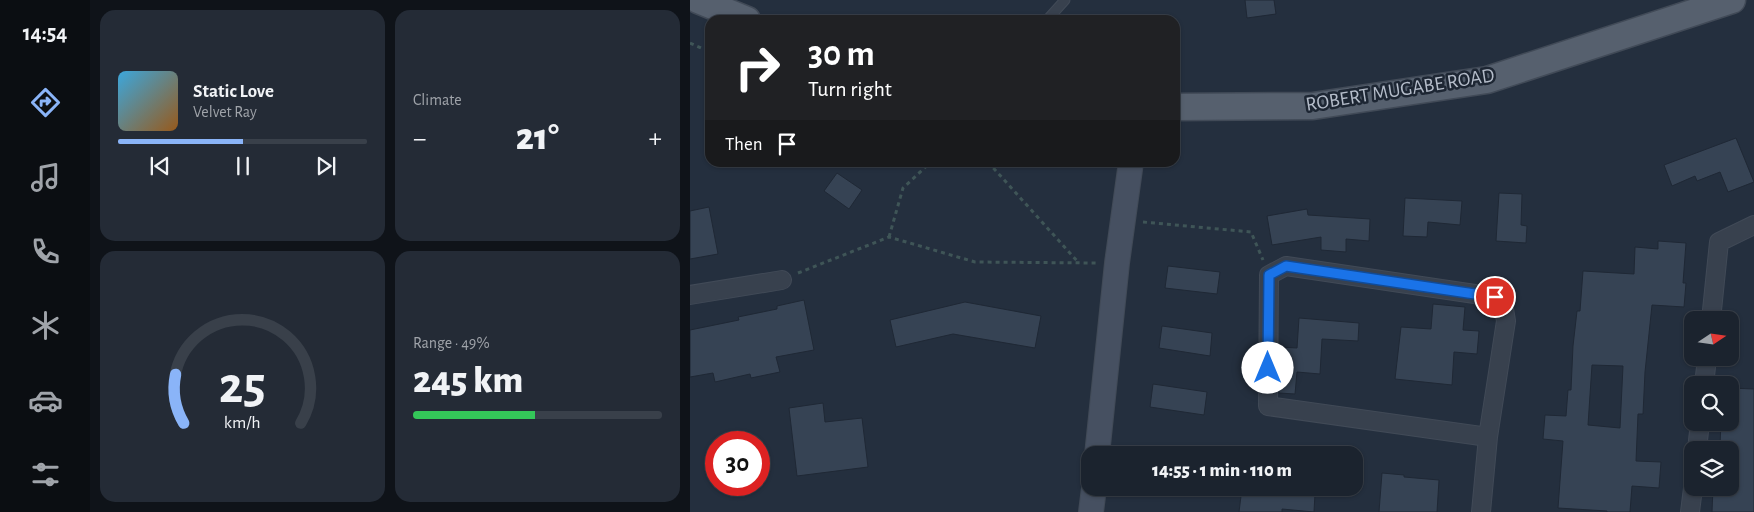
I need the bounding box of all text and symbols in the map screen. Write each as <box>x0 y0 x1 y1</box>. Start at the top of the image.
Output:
text: 14:54 <box>23 22 67 44</box>
icon: right <box>725 35 790 100</box>
text: 30 m <box>808 37 875 72</box>
street label: ROBERT MUGABE ROAD <box>1304 65 1496 115</box>
text: Turn right <box>808 78 892 100</box>
text: Static Love <box>193 82 274 101</box>
icon: directions <box>28 85 63 120</box>
text: Climate <box>413 92 462 108</box>
text: Velvet Ray <box>193 104 257 120</box>
text: 21° <box>516 119 559 157</box>
text: − <box>413 125 426 153</box>
text: + <box>649 125 662 153</box>
icon: arrive <box>773 130 801 158</box>
text: Then <box>725 135 763 154</box>
icon: previous <box>146 152 174 180</box>
icon: pause <box>229 152 257 180</box>
icon: next <box>312 152 340 180</box>
icon: music <box>28 160 63 195</box>
icon: phone <box>28 234 63 269</box>
pin <box>1474 276 1516 318</box>
icon: arrive <box>1481 283 1509 311</box>
icon: climate <box>28 308 63 343</box>
north arrow <box>1684 311 1739 366</box>
map controls <box>1684 311 1739 496</box>
text: Range · 49% <box>413 335 490 351</box>
position arrow <box>1241 341 1293 393</box>
text: 25 <box>219 360 266 412</box>
text: 245 km <box>413 362 523 400</box>
button: search <box>1684 376 1739 431</box>
icon: car <box>28 383 63 418</box>
text: km/h <box>224 414 261 432</box>
speed limit sign: 30 <box>705 431 770 496</box>
button: layers <box>1684 441 1739 496</box>
icon: filters <box>28 457 63 492</box>
text: 14:55 · 1 min · 110 m <box>1152 461 1292 480</box>

